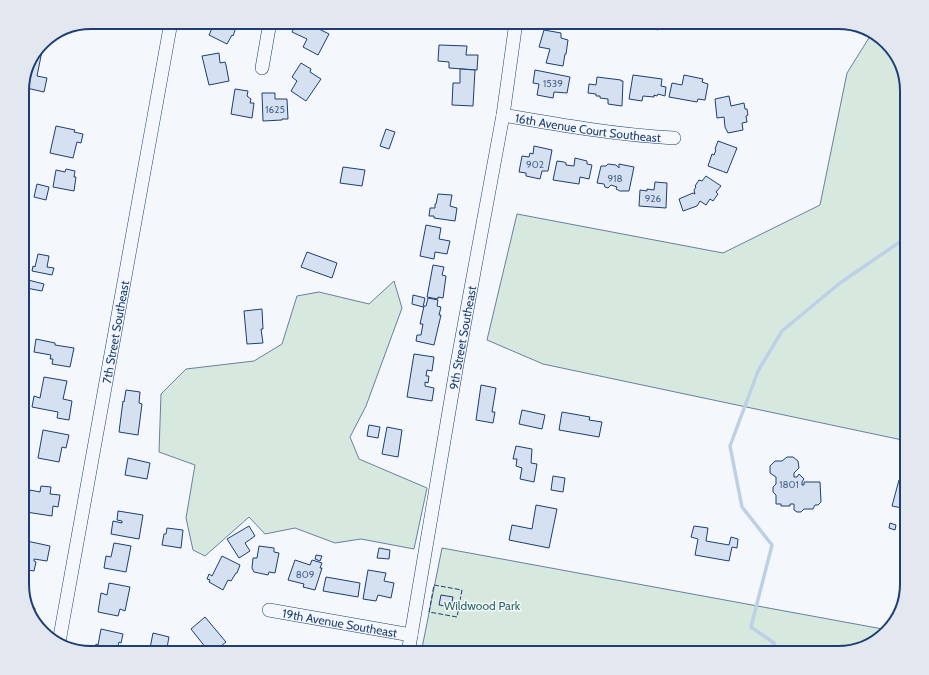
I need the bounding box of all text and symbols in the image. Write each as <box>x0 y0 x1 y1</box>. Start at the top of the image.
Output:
house number: 1539 <box>543 77 563 90</box>
house number: 1625 <box>265 103 285 116</box>
street label: 16th Avenue Court Southeast <box>514 110 661 145</box>
house number: 902 <box>526 158 544 171</box>
house number: 918 <box>607 172 623 185</box>
house number: 926 <box>645 192 662 205</box>
street label: 7th Street Southeast <box>98 279 132 385</box>
street label: 9th Street Southeast <box>445 285 479 391</box>
house number: 1801 <box>779 478 799 491</box>
house number: 809 <box>296 568 315 581</box>
park label: Wildwood Park <box>444 598 521 613</box>
street label: 19th Avenue Southeast <box>281 605 398 640</box>

